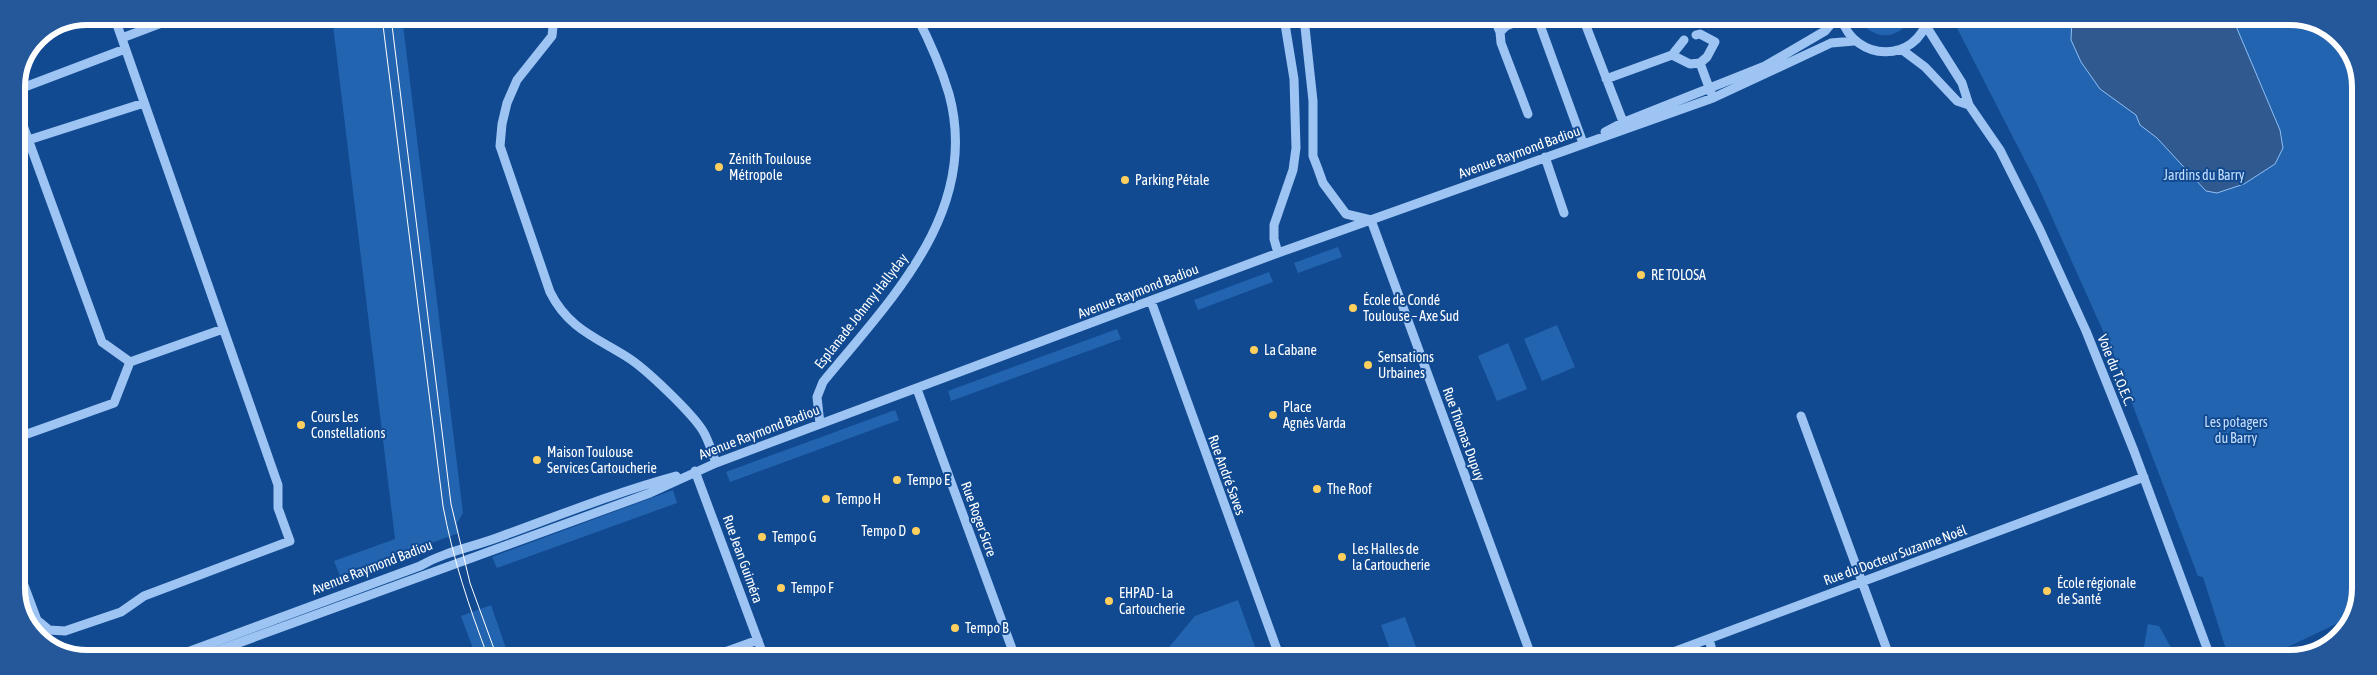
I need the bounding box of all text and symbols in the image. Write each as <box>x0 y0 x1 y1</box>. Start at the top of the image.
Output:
street label: Avenue Raymond Badiou <box>1456 123 1582 181</box>
place label: Zénith Toulouse Métropole <box>729 151 811 183</box>
marker: Zénith Toulouse Métropole <box>713 161 725 173</box>
park label: Jardins du Barry <box>2163 167 2245 183</box>
place label: Parking Pétale <box>1135 172 1209 188</box>
marker: Parking Pétale <box>1119 174 1131 186</box>
street label: Esplanade Johnny Hallyday <box>811 250 911 372</box>
street label: Avenue Raymond Badiou <box>1075 261 1201 321</box>
place label: RE TOLOSA <box>1651 267 1706 283</box>
marker: RE TOLOSA <box>1635 269 1647 281</box>
place label: École de Condé Toulouse – Axe Sud <box>1363 292 1459 324</box>
marker: École de Condé Toulouse – Axe Sud <box>1347 302 1359 314</box>
street label: Voie du T.O.E.C. <box>2094 332 2138 408</box>
place label: La Cabane <box>1264 342 1317 358</box>
marker: La Cabane <box>1248 344 1260 356</box>
place label: Sensations Urbaines <box>1378 349 1434 381</box>
marker: Sensations Urbaines <box>1362 359 1374 371</box>
street label: Rue Thomas Dupuy <box>1440 385 1488 483</box>
place label: Place Agnès Varda <box>1283 399 1346 431</box>
street label: Avenue Raymond Badiou <box>696 402 822 462</box>
place label: Cours Les Constellations <box>311 409 385 441</box>
marker: Place Agnès Varda <box>1267 409 1279 421</box>
park label: Les potagers du Barry <box>2204 414 2268 446</box>
marker: Cours Les Constellations <box>295 419 307 431</box>
street label: Rue André Saves <box>1205 433 1249 517</box>
place label: Maison Toulouse Services Cartoucherie <box>547 444 657 476</box>
marker: Maison Toulouse Services Cartoucherie <box>531 454 543 466</box>
place label: Tempo E <box>907 472 950 488</box>
marker: Tempo E <box>891 474 903 486</box>
street label: Rue Roger Sicre <box>958 479 1000 559</box>
place label: The Roof <box>1327 481 1372 497</box>
marker: The Roof <box>1311 483 1323 495</box>
place label: Tempo H <box>836 491 881 507</box>
marker: Tempo H <box>820 493 832 505</box>
street label: Rue Jean Guiméra <box>720 513 766 605</box>
street label: Rue du Docteur Suzanne Noël <box>1821 522 1969 588</box>
place label: Tempo D <box>861 523 906 539</box>
marker: Tempo D <box>910 525 922 537</box>
place label: Tempo G <box>772 529 816 545</box>
marker: Tempo G <box>756 531 768 543</box>
street label: Avenue Raymond Badiou <box>309 537 435 597</box>
place label: Les Halles de la Cartoucherie <box>1352 541 1430 573</box>
marker: Les Halles de la Cartoucherie <box>1336 551 1348 563</box>
place label: École régionale de Santé <box>2057 575 2136 607</box>
place label: Tempo F <box>791 580 834 596</box>
marker: Tempo F <box>775 582 787 594</box>
place label: EHPAD - La Cartoucherie <box>1119 585 1185 617</box>
marker: École régionale de Santé <box>2041 585 2053 597</box>
marker: EHPAD - La Cartoucherie <box>1103 595 1115 607</box>
place label: Tempo B <box>965 620 1009 636</box>
marker: Tempo B <box>949 622 961 634</box>

